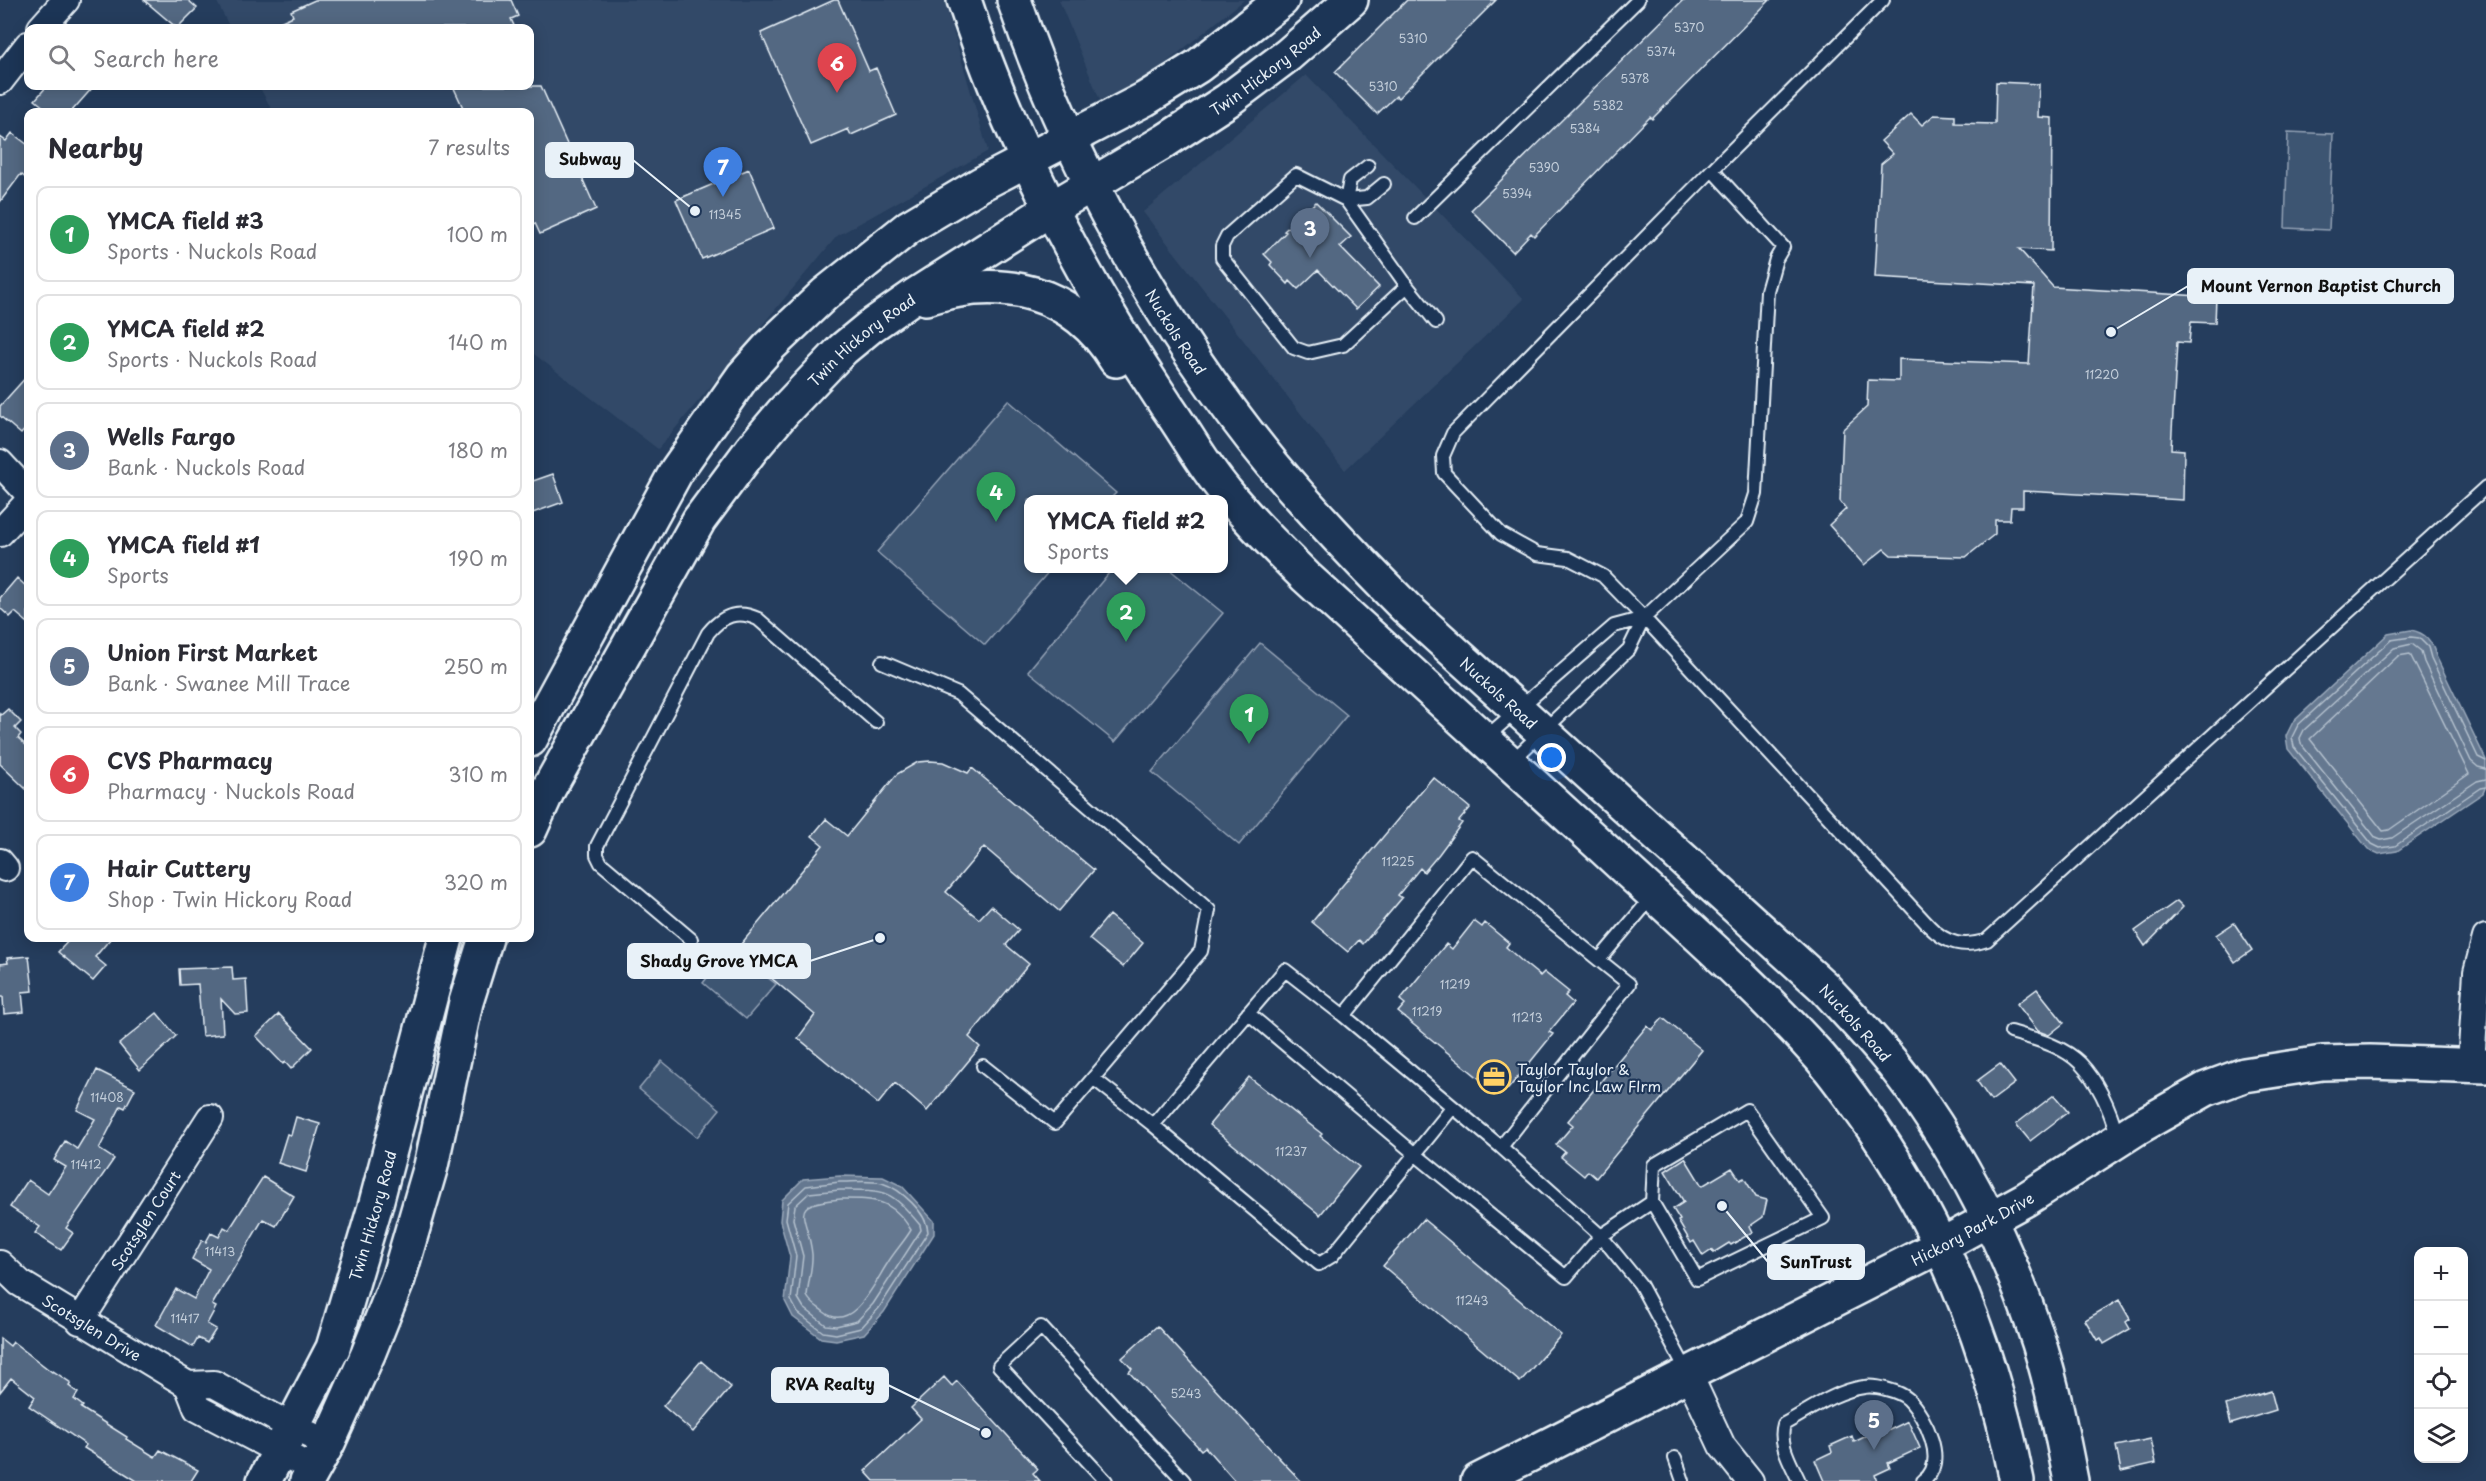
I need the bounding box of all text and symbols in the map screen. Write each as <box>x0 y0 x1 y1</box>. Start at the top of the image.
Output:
house number: 5370 <box>1674 18 1704 36</box>
street label: Twin Hickory Road <box>1205 20 1325 121</box>
search box <box>24 24 534 90</box>
house number: 5310 <box>1399 29 1428 47</box>
icon: search <box>45 41 78 74</box>
text: Search here <box>93 41 219 74</box>
house number: 5374 <box>1646 42 1676 60</box>
pin: 6 <box>818 44 856 93</box>
house number: 5378 <box>1620 69 1650 87</box>
house number: 5310 <box>1369 77 1398 95</box>
house number: 5382 <box>1593 96 1624 114</box>
house number: 5384 <box>1570 119 1601 137</box>
text: Nearby <box>48 128 143 167</box>
text: 7 results <box>428 132 510 162</box>
callout: Subway <box>546 143 633 177</box>
text: Subway <box>559 146 621 170</box>
pin: 7 <box>704 148 742 197</box>
house number: 5390 <box>1528 158 1560 176</box>
house number: 5394 <box>1502 184 1532 202</box>
text: YMCA field #3 <box>107 203 264 236</box>
house number: 11345 <box>709 205 741 223</box>
pin: 3 <box>1290 208 1330 258</box>
text: 1 <box>65 219 74 249</box>
text: 100 m <box>447 219 508 249</box>
text: Sports · Nuckols Road <box>107 236 318 266</box>
callout: Mount Vernon Baptist Church <box>2188 269 2453 303</box>
text: Mount Vernon Baptist Church <box>2201 273 2441 297</box>
street label: Nuckols Road <box>1140 284 1213 379</box>
street label: Twin Hickory Road <box>802 287 920 391</box>
text: YMCA field #2 <box>107 311 265 344</box>
text: 2 <box>62 327 77 357</box>
text: 140 m <box>448 327 508 357</box>
text: Sports · Nuckols Road <box>107 344 318 374</box>
house number: 11220 <box>2085 365 2119 383</box>
text: Wells Fargo <box>107 419 235 452</box>
text: 3 <box>63 435 76 465</box>
text: 180 m <box>448 435 508 465</box>
text: Bank · Nuckols Road <box>107 452 305 482</box>
pin: 4 <box>976 472 1016 522</box>
popup <box>1024 495 1228 573</box>
text: YMCA field #2 <box>1047 503 1205 536</box>
text: YMCA field #1 <box>107 527 260 560</box>
text: Sports <box>1047 536 1109 566</box>
text: 4 <box>63 543 76 573</box>
text: 190 m <box>449 543 508 573</box>
text: Sports <box>107 560 169 590</box>
pin: 2 <box>1106 592 1146 642</box>
text: Union First Market <box>107 635 318 668</box>
text: 5 <box>63 651 76 681</box>
text: 250 m <box>444 651 508 681</box>
street label: Nuckols Road <box>1455 651 1543 734</box>
text: Bank · Swanee Mill Trace <box>107 668 350 698</box>
pin: 1 <box>1230 694 1268 744</box>
text: CVS Pharmacy <box>107 743 273 776</box>
your location <box>1537 743 1566 772</box>
text: 6 <box>62 759 77 789</box>
text: 310 m <box>448 759 508 789</box>
text: Pharmacy · Nuckols Road <box>107 776 355 806</box>
text: Hair Cuttery <box>107 851 251 884</box>
house number: 11225 <box>1381 852 1415 870</box>
text: 7 <box>64 867 75 897</box>
text: 320 m <box>444 867 508 897</box>
text: Shop · Twin Hickory Road <box>107 884 352 914</box>
callout: Shady Grove YMCA <box>628 944 810 978</box>
text: Shady Grove YMCA <box>640 948 799 972</box>
house number: 11219 <box>1440 975 1470 993</box>
street label: Nuckols Road <box>1815 978 1897 1066</box>
house number: 11219 <box>1412 1002 1442 1020</box>
house number: 11213 <box>1511 1008 1543 1026</box>
place label: Taylor Taylor & Taylor Inc Law FIrm <box>1517 1057 1661 1097</box>
office icon: Taylor Taylor & Taylor Inc Law FIrm <box>1476 1059 1512 1095</box>
house number: 11408 <box>90 1088 124 1106</box>
house number: 11237 <box>1275 1142 1307 1160</box>
street label: Twin Hickory Road <box>342 1147 401 1284</box>
house number: 11412 <box>71 1155 101 1173</box>
street label: Scotsglen Court <box>104 1165 185 1274</box>
street label: Hickory Park Drive <box>1907 1186 2038 1271</box>
house number: 11413 <box>205 1242 235 1260</box>
callout: SunTrust <box>1768 1245 1864 1279</box>
map controls <box>2414 1247 2468 1463</box>
button: + <box>2414 1247 2468 1301</box>
text: SunTrust <box>1780 1249 1853 1273</box>
street label: Scotsglen Drive <box>38 1288 146 1366</box>
house number: 11243 <box>1455 1291 1489 1309</box>
button: − <box>2414 1301 2468 1355</box>
house number: 11417 <box>171 1309 200 1327</box>
button: locate <box>2414 1355 2468 1409</box>
callout: RVA Realty <box>772 1368 888 1402</box>
text: RVA Realty <box>785 1371 875 1395</box>
house number: 5243 <box>1170 1384 1202 1402</box>
pin: 5 <box>1854 1400 1894 1450</box>
button: layers <box>2414 1409 2468 1463</box>

